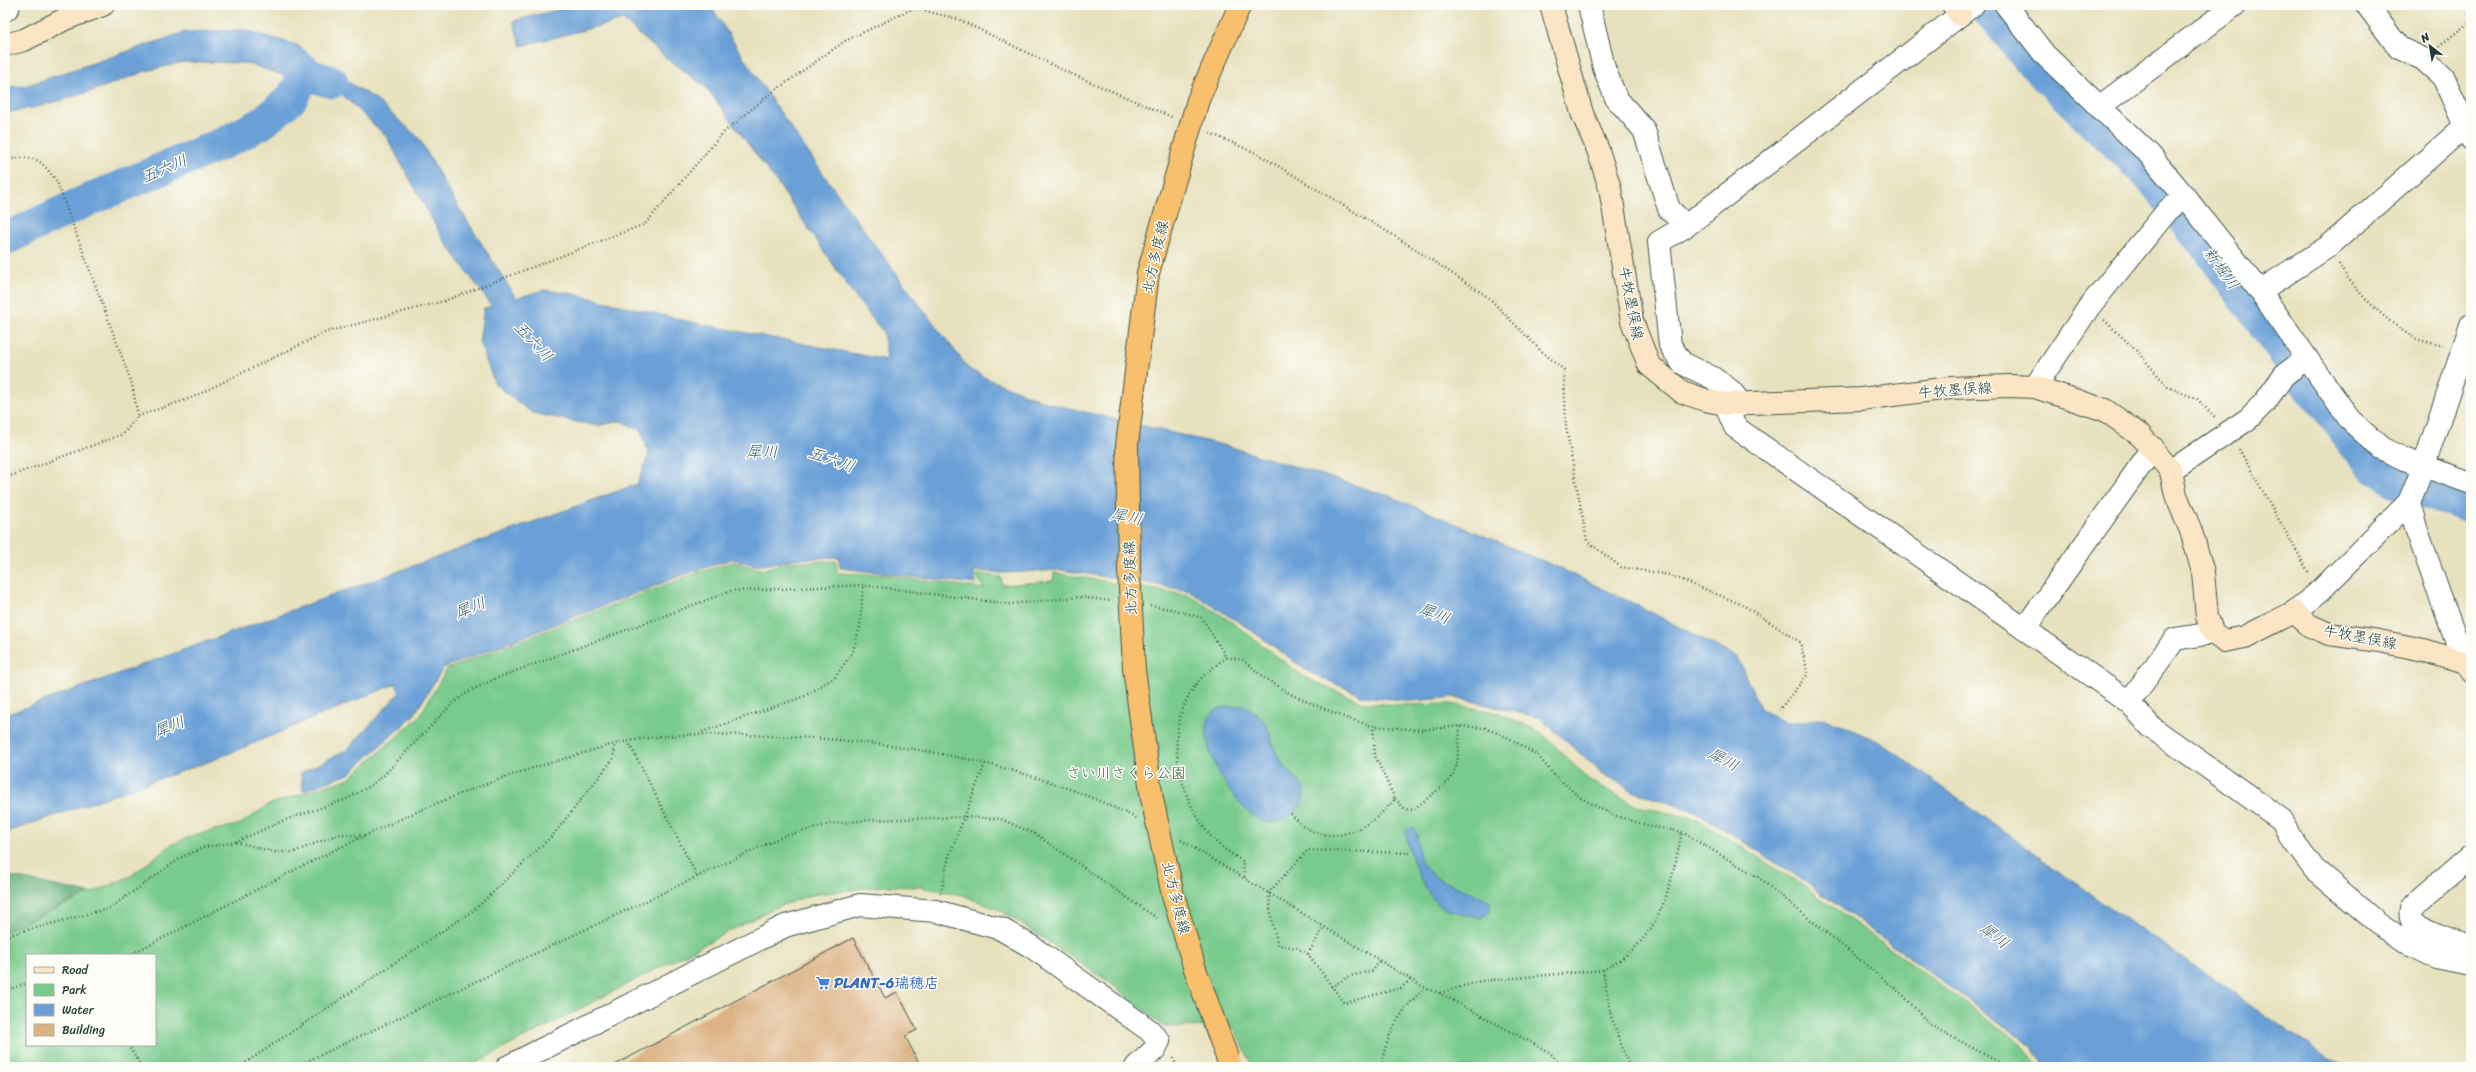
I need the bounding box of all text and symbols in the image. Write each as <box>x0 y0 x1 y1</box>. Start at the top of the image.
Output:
north arrow <box>2410 26 2450 66</box>
text: N <box>2416 28 2434 48</box>
water label: 五六川 <box>136 146 192 191</box>
street label: 北方多度線 <box>1134 218 1176 296</box>
water label: 新堀川 <box>2196 240 2247 296</box>
street label: 牛牧墨俣線 <box>1611 264 1651 342</box>
water label: 五六川 <box>507 314 561 369</box>
street label: 牛牧墨俣線 <box>1917 374 1993 406</box>
water label: 犀川 <box>746 437 778 466</box>
water label: 五六川 <box>804 438 859 481</box>
water label: 犀川 <box>1108 499 1146 534</box>
street label: 北方多度線 <box>1116 540 1144 616</box>
water label: 犀川 <box>450 588 490 627</box>
water label: 犀川 <box>1415 594 1455 633</box>
street label: 牛牧墨俣線 <box>2321 617 2399 657</box>
water label: 犀川 <box>149 707 189 746</box>
water label: 犀川 <box>1703 739 1745 780</box>
park label: さい川さくら公園 <box>1066 760 1186 786</box>
street label: 北方多度線 <box>1154 858 1198 938</box>
water label: 犀川 <box>1973 914 2016 957</box>
legend <box>26 954 156 1046</box>
text: Road <box>62 959 89 981</box>
place label: PLANT-6瑞穂店 <box>834 970 939 996</box>
supermarket icon: PLANT-6瑞穂店 <box>815 975 831 991</box>
text: Park <box>62 979 87 1001</box>
text: Water <box>62 999 95 1021</box>
text: Building <box>62 1019 105 1041</box>

